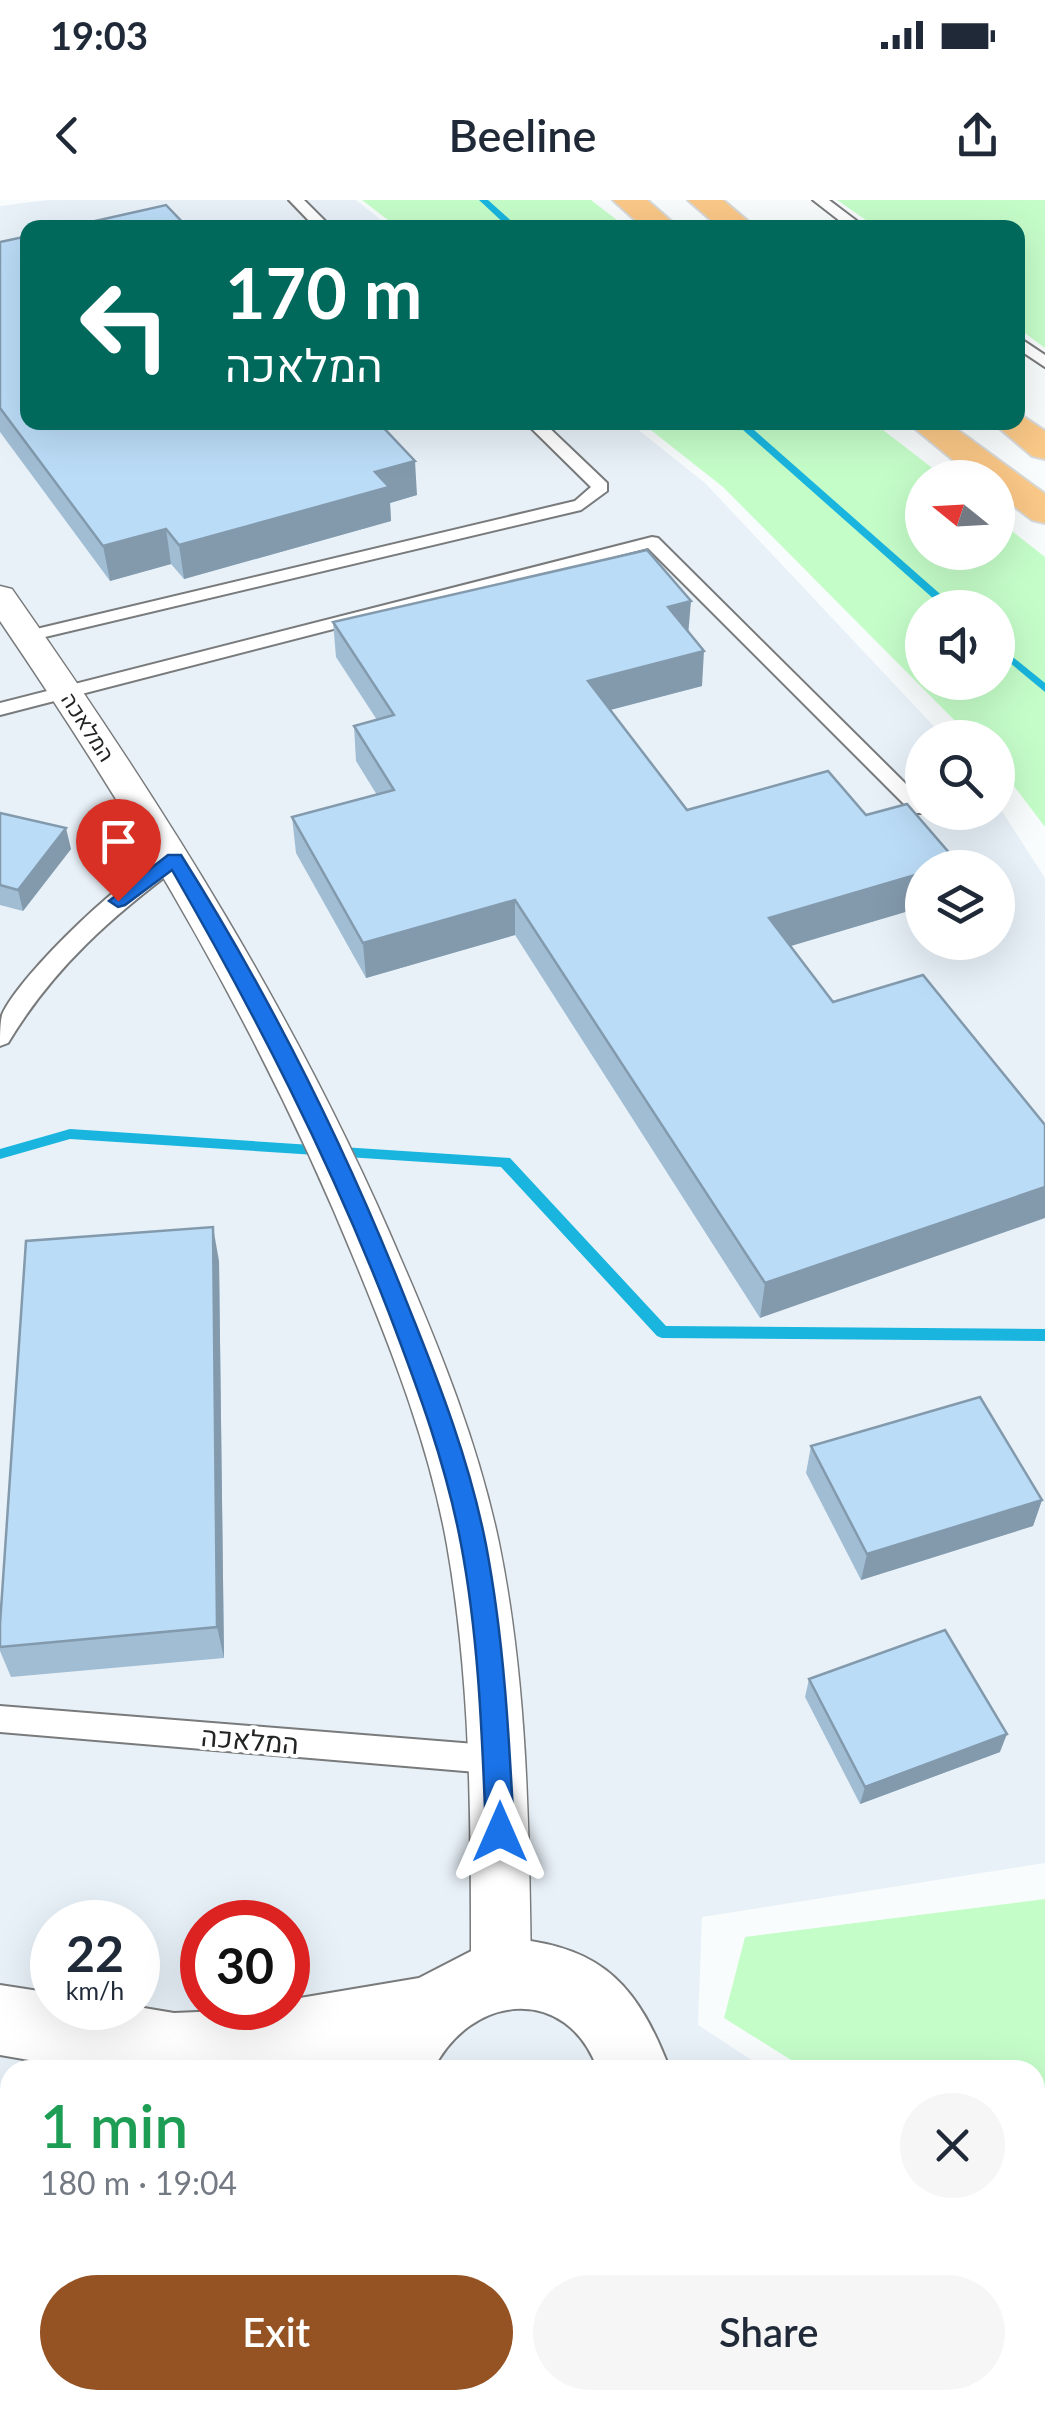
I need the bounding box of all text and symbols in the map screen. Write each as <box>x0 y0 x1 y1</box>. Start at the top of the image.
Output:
text: 19:03 <box>50 12 148 58</box>
icon: back <box>40 108 95 163</box>
text: Beeline <box>448 108 597 162</box>
icon: share <box>950 108 1005 163</box>
text: 170 m <box>225 250 422 334</box>
icon: left <box>60 260 190 390</box>
text: המלאכה <box>225 338 383 392</box>
north arrow <box>905 460 1015 570</box>
map controls <box>905 460 1015 960</box>
button: sound <box>905 590 1015 700</box>
street label: המלאכה <box>56 687 121 766</box>
button: search <box>905 720 1015 830</box>
pin <box>76 799 161 902</box>
icon: arrive <box>91 814 146 869</box>
button: layers <box>905 850 1015 960</box>
street label: המלאכה <box>200 1718 300 1760</box>
position arrow <box>448 1780 552 1884</box>
speed limit sign: 30 <box>180 1900 310 2030</box>
text: 22 <box>66 1923 124 1983</box>
text: km/h <box>66 1975 124 2005</box>
text: 1 min <box>40 2089 188 2161</box>
button: close <box>900 2093 1005 2198</box>
text: 180 m · 19:04 <box>40 2163 237 2202</box>
button: Exit <box>40 2275 513 2390</box>
button: Share <box>533 2275 1005 2390</box>

